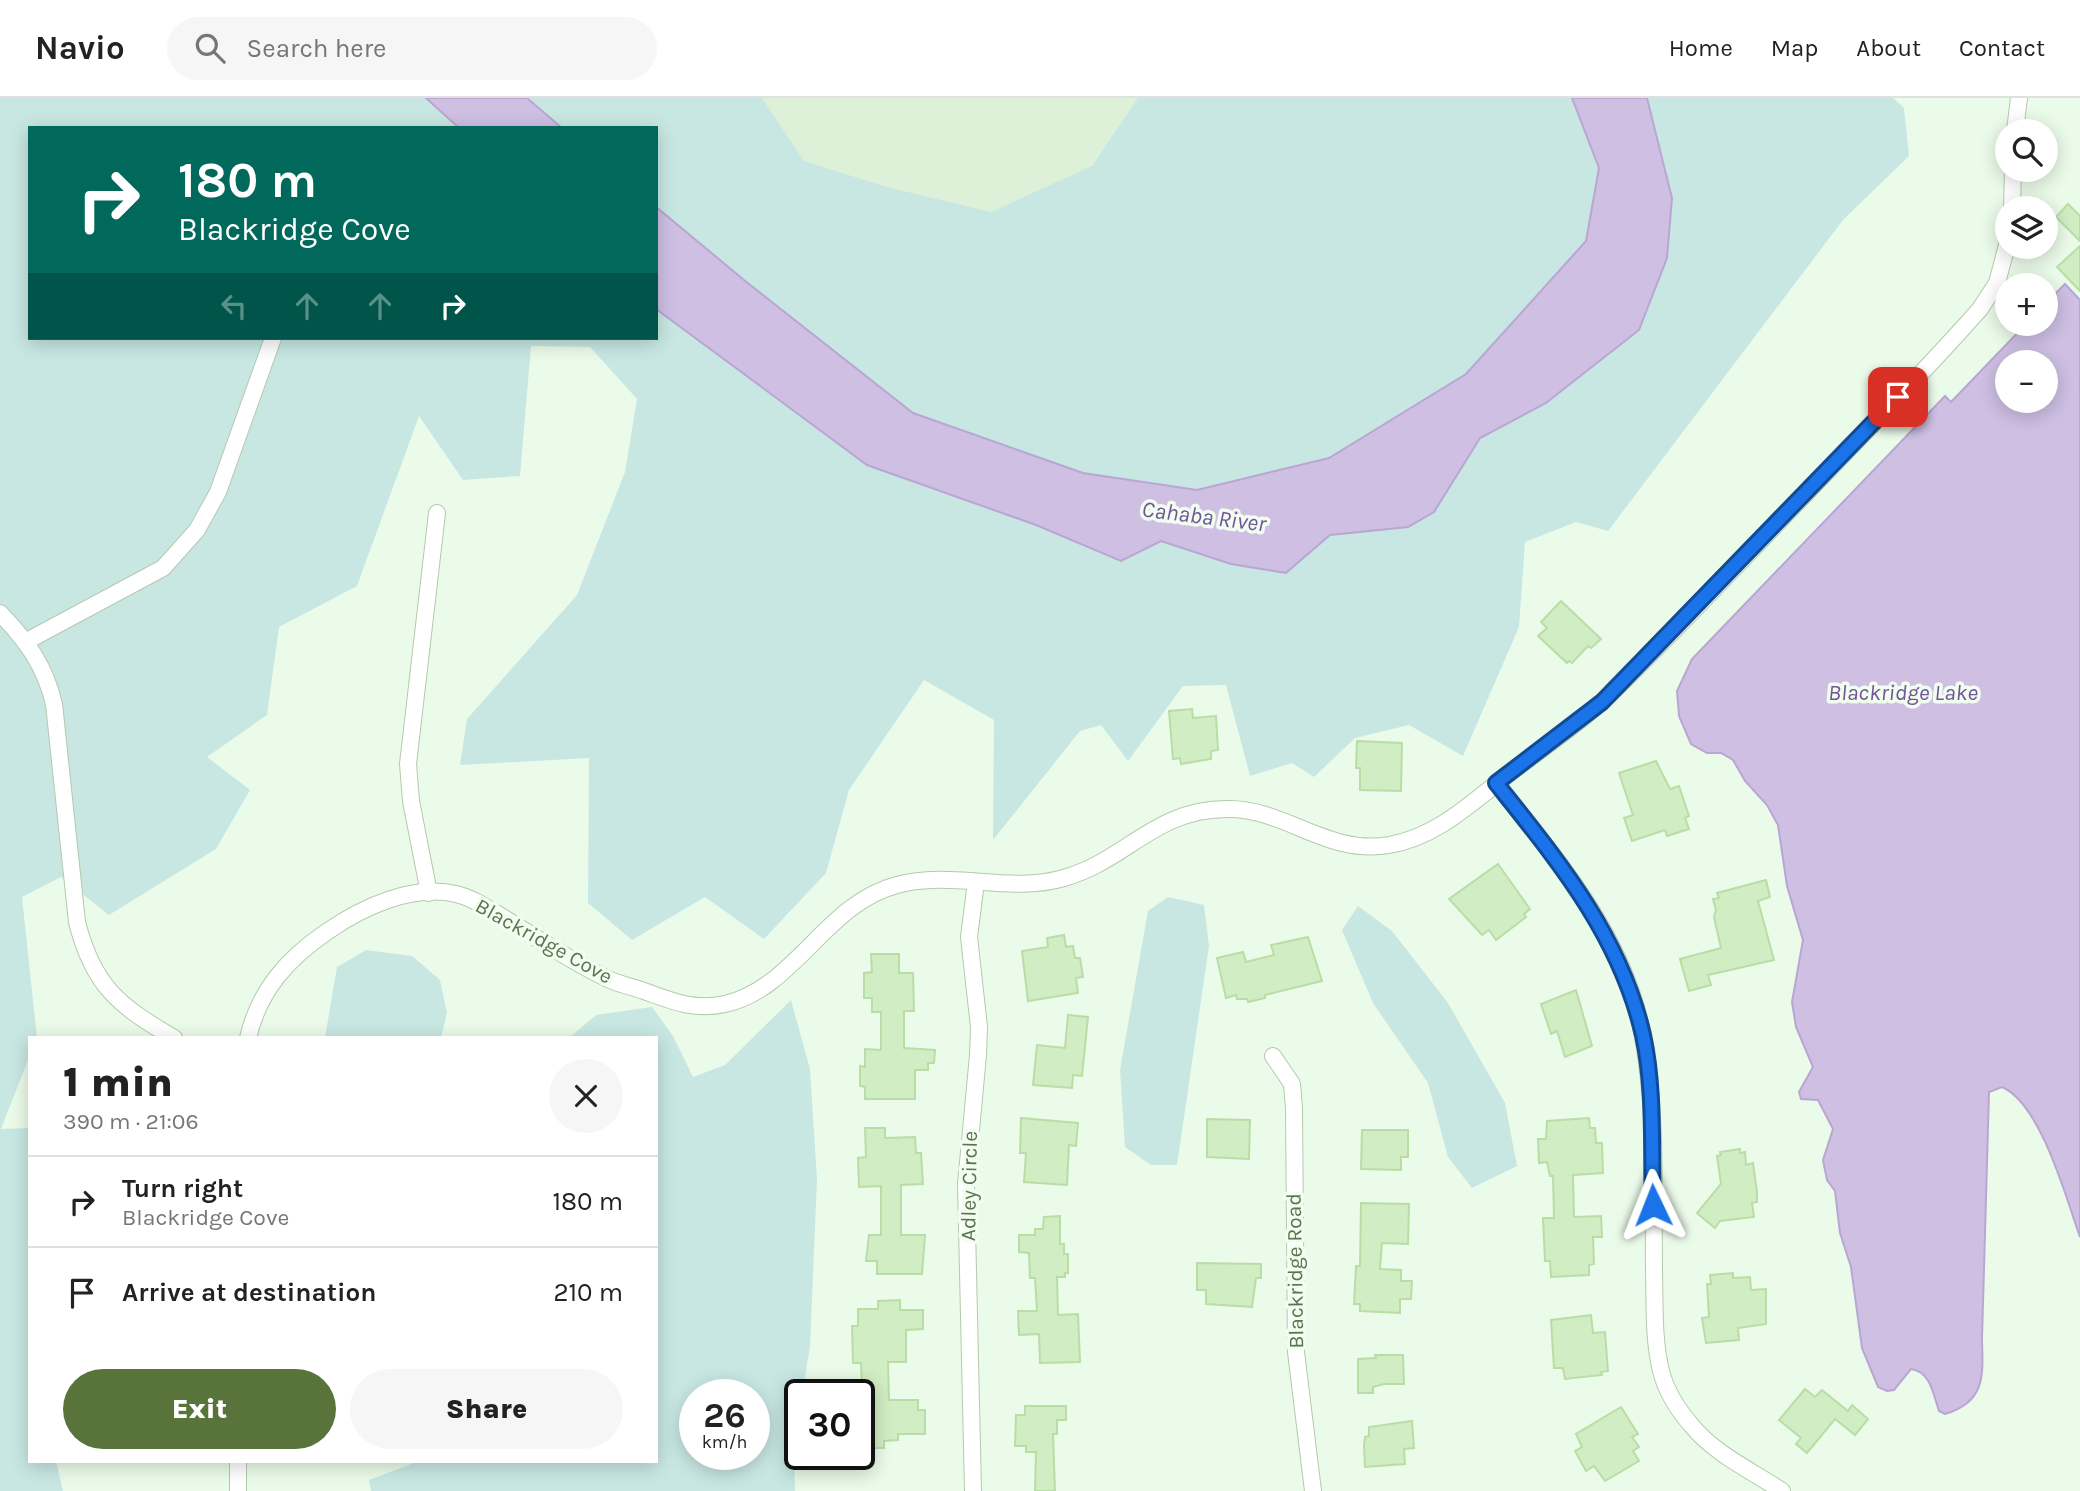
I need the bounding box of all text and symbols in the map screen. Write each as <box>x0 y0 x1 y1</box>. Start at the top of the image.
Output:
search box <box>167 17 657 80</box>
text: Navio <box>35 29 125 67</box>
icon: search <box>191 29 229 67</box>
text: Search here <box>247 33 386 64</box>
text: Home <box>1669 34 1733 62</box>
text: Map <box>1771 34 1818 62</box>
text: About <box>1856 34 1921 62</box>
text: Contact <box>1959 34 2045 62</box>
map controls <box>1995 119 2058 413</box>
button: search <box>1995 119 2058 182</box>
text: 180 m <box>178 152 317 209</box>
icon: right <box>63 154 154 245</box>
button: layers <box>1995 196 2058 259</box>
text: Blackridge Cove <box>178 211 411 248</box>
button: + <box>1995 273 2058 336</box>
icon: left <box>215 287 253 325</box>
icon: ahead <box>288 287 326 325</box>
icon: ahead <box>361 287 399 325</box>
icon: right <box>434 287 472 325</box>
button: − <box>1995 350 2058 413</box>
pin <box>1868 367 1928 427</box>
icon: arrive <box>1879 378 1917 416</box>
water label: Cahaba River <box>1140 495 1269 538</box>
water label: Blackridge Lake <box>1828 679 1978 706</box>
street label: Blackridge Cove <box>471 893 617 989</box>
text: 1 min <box>63 1057 173 1107</box>
button: close <box>549 1059 623 1133</box>
text: 390 m · 21:06 <box>63 1108 199 1135</box>
street label: Adley Circle <box>956 1131 982 1241</box>
position arrow <box>1616 1168 1690 1242</box>
text: Turn right <box>122 1173 243 1204</box>
icon: right <box>63 1183 101 1221</box>
text: 180 m <box>553 1186 623 1217</box>
street label: Blackridge Road <box>1282 1193 1308 1349</box>
text: Blackridge Cove <box>122 1204 289 1231</box>
icon: arrive <box>63 1274 101 1312</box>
text: Arrive at destination <box>122 1277 376 1308</box>
text: 210 m <box>553 1277 623 1308</box>
button: Exit <box>63 1369 336 1449</box>
button: Share <box>350 1369 623 1449</box>
speed limit sign: 30 <box>784 1379 875 1470</box>
text: 26 <box>703 1395 746 1436</box>
text: km/h <box>702 1431 747 1453</box>

